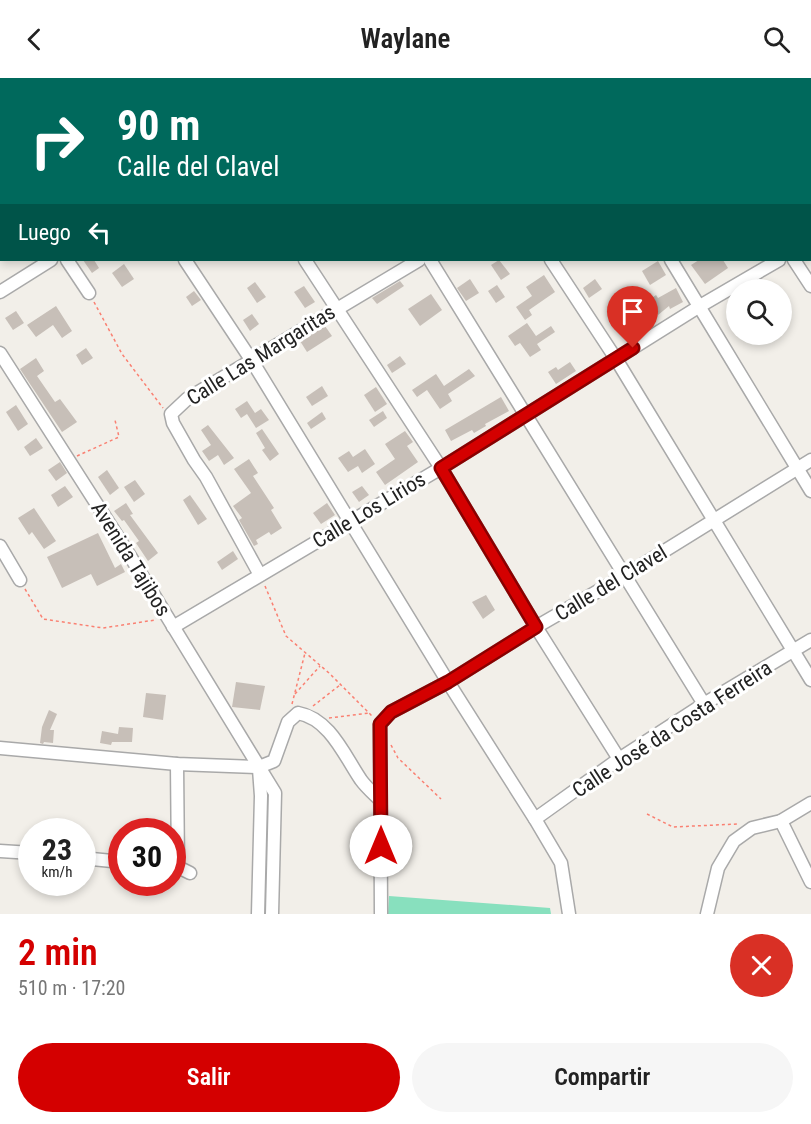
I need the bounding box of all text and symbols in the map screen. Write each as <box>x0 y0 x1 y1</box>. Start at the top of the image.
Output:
icon: back <box>18 23 51 56</box>
text: Waylane <box>361 23 450 55</box>
icon: search <box>760 23 793 56</box>
text: 90 m <box>117 101 200 150</box>
icon: right <box>18 102 96 180</box>
text: Calle del Clavel <box>117 151 279 183</box>
icon: left <box>83 216 116 249</box>
text: Luego <box>18 220 71 245</box>
map controls <box>726 279 792 345</box>
button: search <box>726 279 792 345</box>
pin <box>607 286 658 348</box>
icon: arrive <box>616 295 649 328</box>
street label: Calle Las Margaritas <box>182 300 340 410</box>
street label: Calle Los Lirios <box>308 467 430 553</box>
street label: Avenida Tajibos <box>86 498 176 620</box>
street label: Calle del Clavel <box>551 540 671 626</box>
street label: Calle José da Costa Ferreira <box>568 656 776 802</box>
position arrow <box>349 814 413 878</box>
speed limit sign: 30 <box>108 818 186 896</box>
text: 23 <box>42 832 72 867</box>
text: km/h <box>42 863 72 881</box>
text: 2 min <box>18 932 98 974</box>
button: close <box>730 934 793 997</box>
text: 510 m · 17:20 <box>18 976 125 1000</box>
button: Salir <box>18 1043 400 1112</box>
button: Compartir <box>412 1043 793 1112</box>

